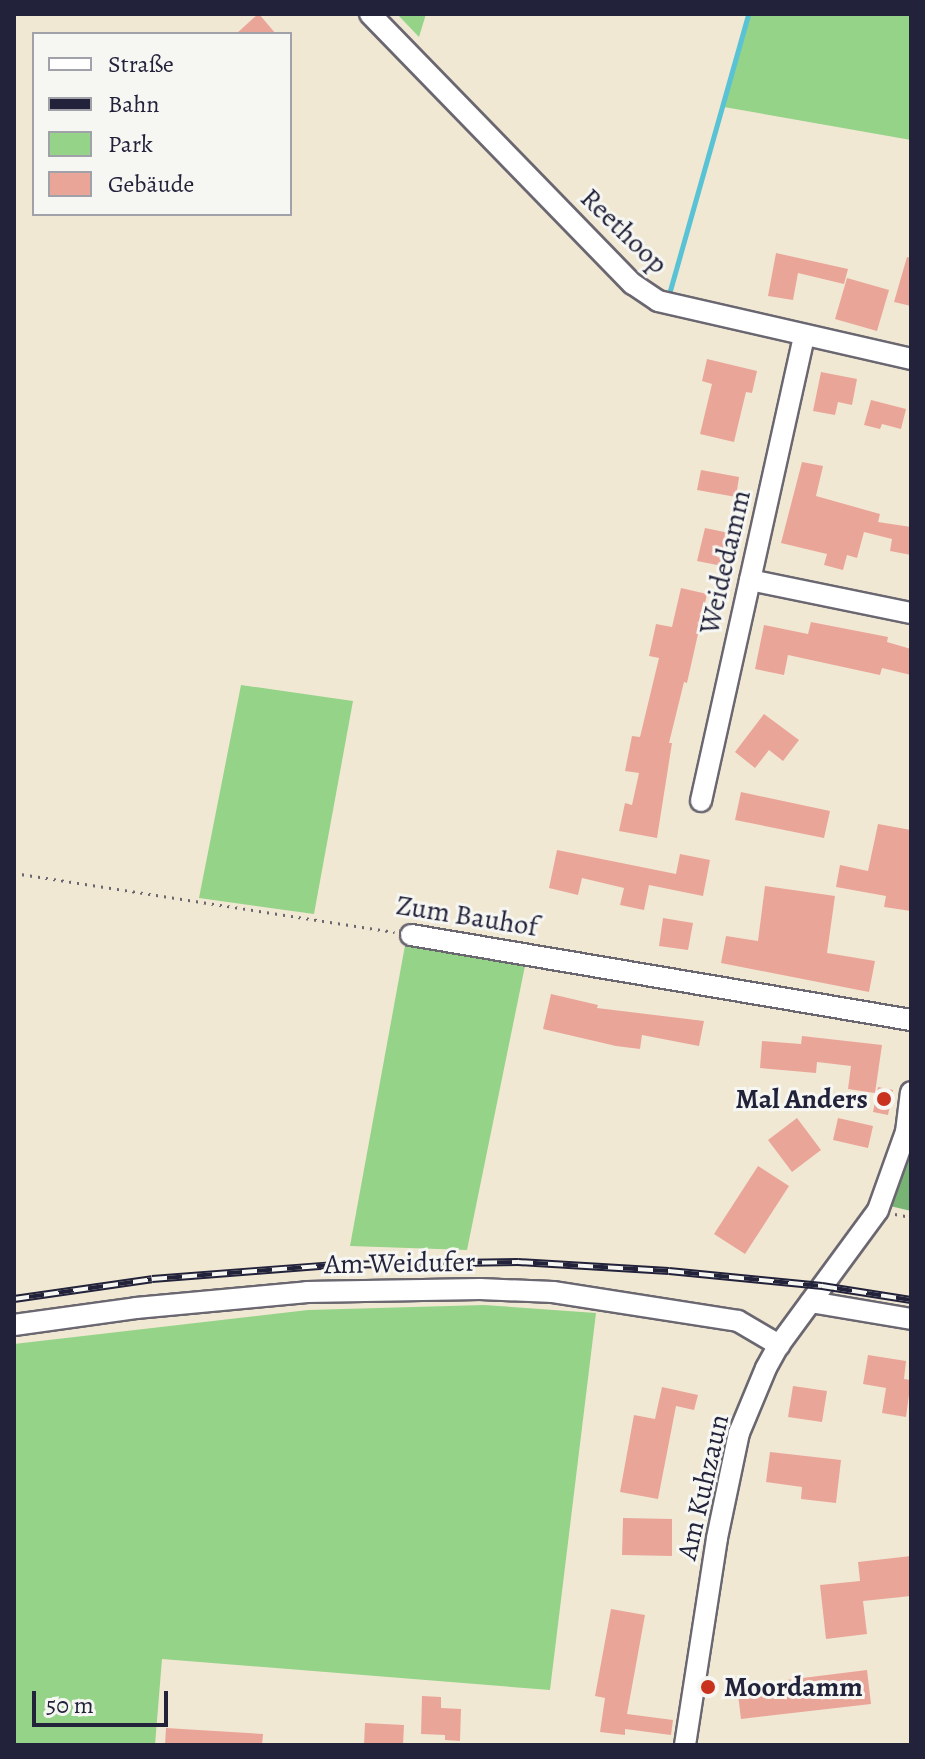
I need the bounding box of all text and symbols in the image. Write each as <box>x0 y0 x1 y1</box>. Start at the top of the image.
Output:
legend <box>32 32 292 216</box>
text: Straße <box>108 48 174 80</box>
text: Bahn <box>108 88 159 120</box>
text: Park <box>108 128 153 160</box>
text: Gebäude <box>108 168 194 200</box>
street label: Reethoop <box>573 181 675 281</box>
street label: Weidedamm <box>692 487 758 637</box>
street label: Zum Bauhof <box>394 888 540 944</box>
place label: Mal Anders <box>735 1082 868 1116</box>
marker: Mal Anders <box>875 1090 893 1108</box>
street label: Am Weidufer <box>324 1245 476 1281</box>
street label: Am Kuhzaun <box>670 1411 736 1563</box>
place label: Moordamm <box>724 1670 863 1704</box>
scale bar <box>36 1675 172 1725</box>
marker: Moordamm <box>699 1678 717 1696</box>
text: 50 m <box>46 1689 94 1721</box>

